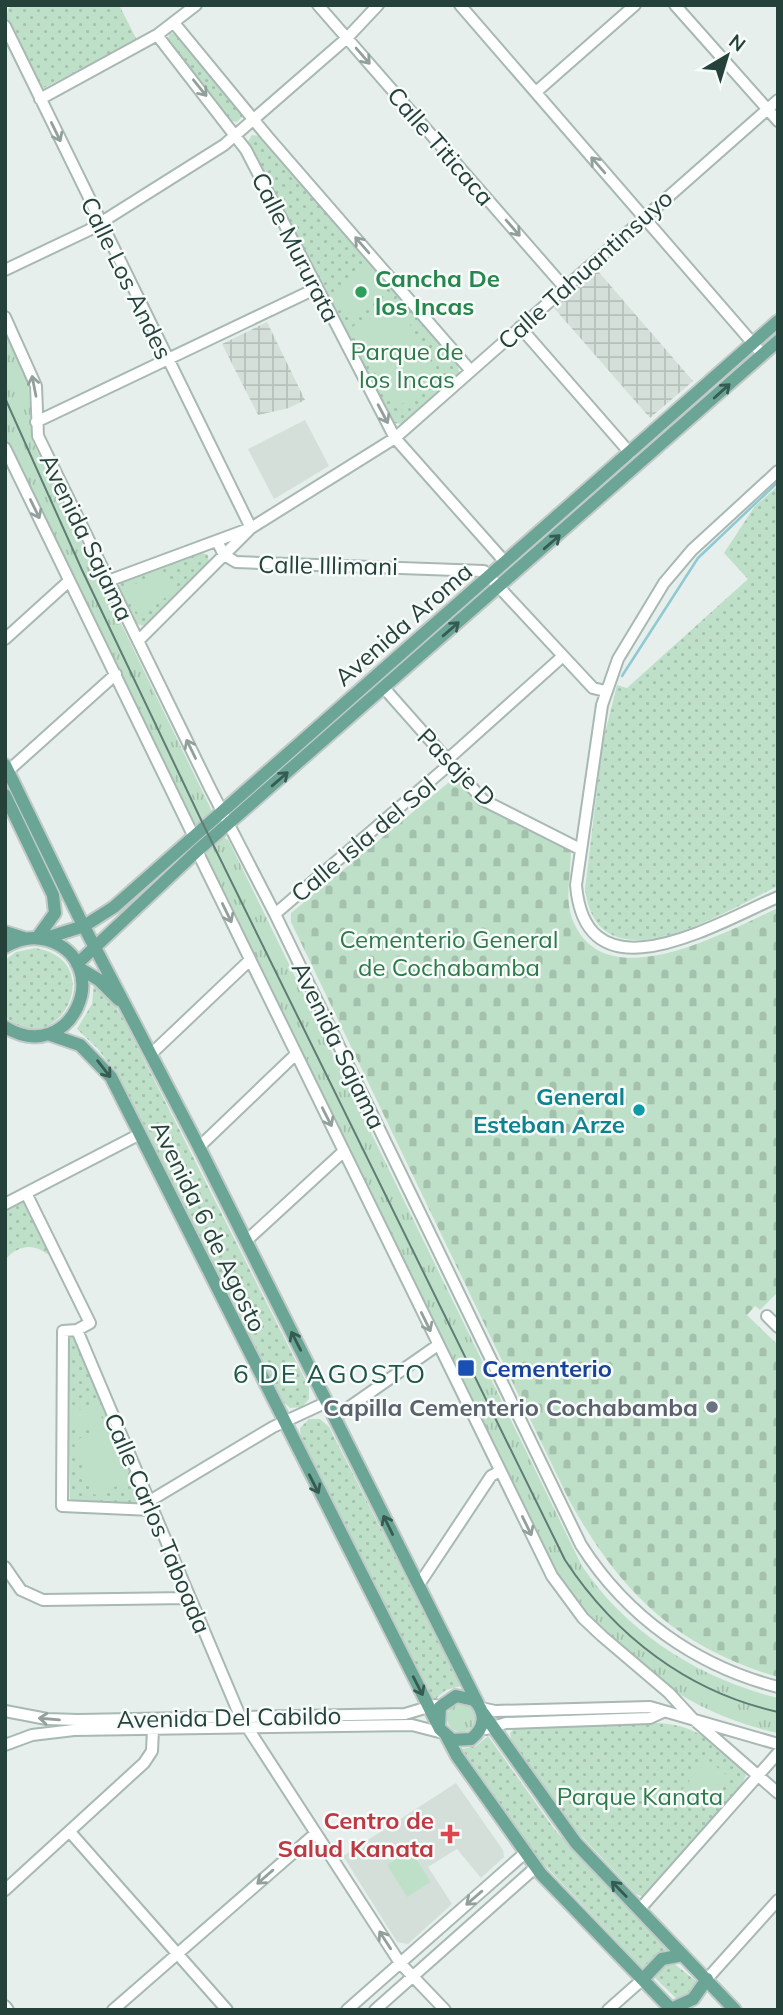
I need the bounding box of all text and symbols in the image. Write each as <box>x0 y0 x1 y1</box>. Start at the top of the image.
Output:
north arrow <box>692 21 762 91</box>
text: N <box>724 29 751 56</box>
one-way arrow <box>355 47 371 65</box>
one-way arrow <box>192 79 207 97</box>
street label: Calle Titicaca <box>381 80 501 212</box>
one-way arrow <box>50 121 64 142</box>
one-way arrow <box>590 156 606 174</box>
street label: Calle Mururata <box>245 167 347 327</box>
street label: Calle Tahuantinsuyo <box>491 183 679 355</box>
street label: Calle Los Andes <box>75 192 179 364</box>
one-way arrow <box>505 219 521 237</box>
one-way arrow <box>354 237 370 255</box>
place label: Cancha De los Incas <box>375 263 500 321</box>
marker: Cancha De los Incas <box>353 284 369 300</box>
park label: Parque de los Incas <box>350 336 464 394</box>
one-way arrow <box>27 375 41 398</box>
one-way arrow <box>713 383 731 399</box>
one-way arrow <box>376 403 390 423</box>
street label: Avenida Sajama <box>34 448 140 626</box>
one-way arrow <box>29 498 42 519</box>
one-way arrow <box>542 534 560 550</box>
street label: Calle Illimani <box>258 549 398 581</box>
street label: Avenida Aroma <box>328 556 478 692</box>
one-way arrow <box>442 621 460 637</box>
street label: Pasaje D <box>411 721 503 813</box>
one-way arrow <box>183 739 197 760</box>
street label: Calle Isla del Sol <box>285 770 441 908</box>
one-way arrow <box>270 771 288 787</box>
one-way arrow <box>220 902 234 923</box>
park label: Cementerio General de Cochabamba <box>340 924 558 982</box>
street label: Avenida Sajama <box>286 956 392 1134</box>
one-way arrow <box>96 1059 111 1078</box>
place label: General Esteban Arze <box>473 1081 625 1139</box>
marker: General Esteban Arze <box>631 1102 647 1118</box>
one-way arrow <box>320 1106 334 1127</box>
street label: Avenida 6 de Agosto <box>145 1115 273 1337</box>
one-way arrow <box>420 1311 434 1332</box>
one-way arrow <box>288 1331 302 1352</box>
place label: Cementerio <box>482 1353 612 1383</box>
district label: 6 DE AGOSTO <box>233 1357 427 1390</box>
marker: Cementerio <box>456 1358 476 1378</box>
place label: Capilla Cementerio Cochabamba <box>323 1392 698 1422</box>
marker: Capilla Cementerio Cochabamba <box>704 1399 720 1415</box>
street label: Calle Carlos Taboada <box>98 1408 218 1638</box>
one-way arrow <box>308 1473 322 1493</box>
one-way arrow <box>381 1515 395 1536</box>
one-way arrow <box>520 1515 534 1536</box>
one-way arrow <box>412 1675 426 1696</box>
street label: Avenida Del Cabildo <box>116 1700 342 1734</box>
one-way arrow <box>38 1712 61 1725</box>
park label: Parque Kanata <box>557 1781 723 1811</box>
place label: Centro de Salud Kanata <box>277 1805 434 1863</box>
marker: Centro de Salud Kanata <box>440 1824 460 1844</box>
one-way arrow <box>257 1869 274 1886</box>
one-way arrow <box>610 1881 627 1898</box>
one-way arrow <box>465 1890 483 1906</box>
one-way arrow <box>378 1930 392 1950</box>

